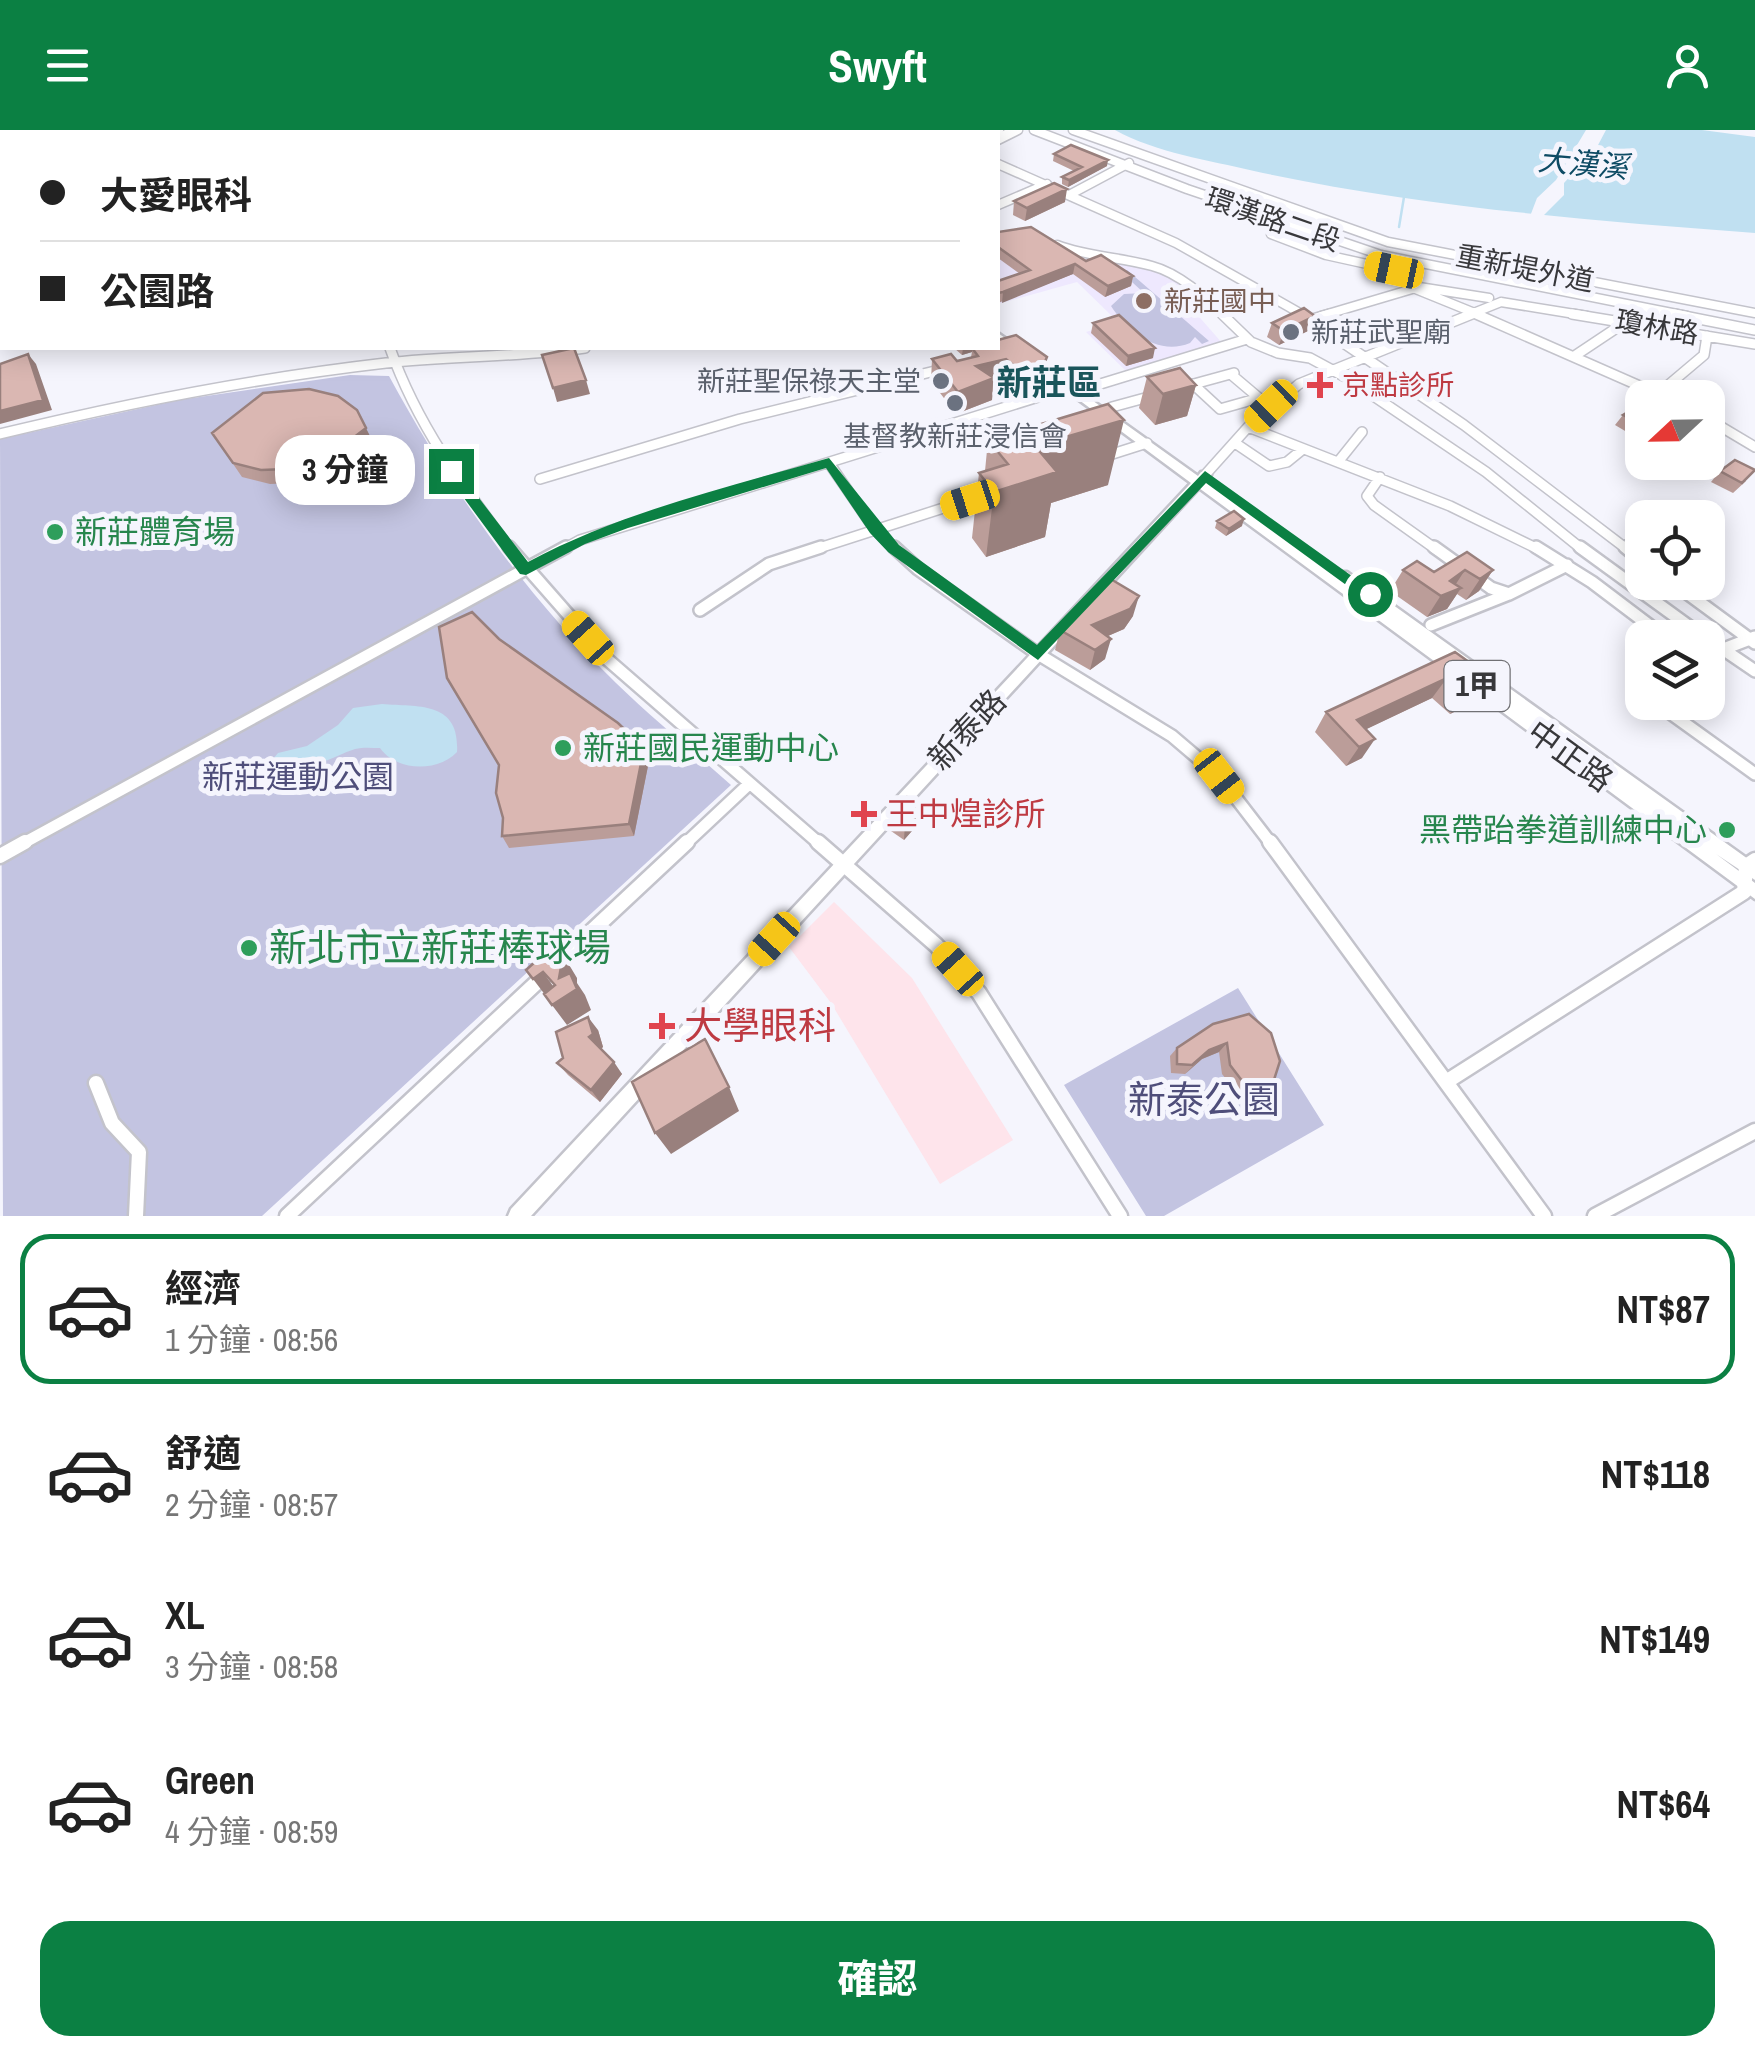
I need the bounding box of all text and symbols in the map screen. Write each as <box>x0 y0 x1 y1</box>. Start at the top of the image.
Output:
text: Swyft <box>828 35 927 96</box>
icon: menu <box>40 38 95 93</box>
icon: person <box>1660 38 1715 93</box>
water label: 大漢溪 <box>1537 139 1634 187</box>
text: 大愛眼科 <box>100 170 252 221</box>
street label: 環漢路二段 <box>1201 178 1345 260</box>
street label: 重新堤外道 <box>1453 236 1597 300</box>
car <box>1362 249 1426 291</box>
text: 公園路 <box>100 266 214 317</box>
place label: 新莊國中 <box>1164 282 1276 320</box>
marker: 新莊國中 <box>1133 290 1155 312</box>
street label: 瓊林路 <box>1612 301 1702 353</box>
place label: 新莊武聖廟 <box>1311 313 1451 351</box>
marker: 新莊武聖廟 <box>1280 321 1302 343</box>
district label: 新莊區 <box>996 359 1102 406</box>
place label: 新莊聖保祿天主堂 <box>697 362 921 400</box>
place label: 京點診所 <box>1342 366 1454 404</box>
marker: 新莊聖保祿天主堂 <box>930 370 952 392</box>
marker: 京點診所 <box>1307 372 1333 398</box>
car <box>1239 374 1303 438</box>
north arrow <box>1625 380 1725 480</box>
map controls <box>1625 380 1725 720</box>
marker: 基督教新莊浸信會 <box>944 392 966 414</box>
place label: 基督教新莊浸信會 <box>843 417 1067 455</box>
callout: 3 分鐘 <box>276 436 416 506</box>
text: 3 分鐘 <box>302 448 388 491</box>
route end <box>429 449 474 494</box>
car <box>937 476 1003 524</box>
button: locate <box>1625 500 1725 600</box>
place label: 新莊體育場 <box>75 510 235 553</box>
marker: 新莊體育場 <box>44 521 66 543</box>
route start <box>1348 572 1393 617</box>
car <box>557 606 619 670</box>
button: layers <box>1625 620 1725 720</box>
road number: 1甲 <box>1444 661 1510 711</box>
street label: 新泰路 <box>918 680 1015 779</box>
street label: 中正路 <box>1519 710 1622 801</box>
place label: 新莊國民運動中心 <box>583 726 839 769</box>
marker: 新莊國民運動中心 <box>552 737 574 759</box>
car <box>1189 743 1249 809</box>
park label: 新莊運動公園 <box>202 755 394 798</box>
place label: 王中煌診所 <box>886 792 1046 835</box>
marker: 王中煌診所 <box>851 801 877 827</box>
place label: 黑帶跆拳道訓練中心 <box>1419 808 1707 851</box>
marker: 黑帶跆拳道訓練中心 <box>1716 819 1738 841</box>
car <box>743 907 805 971</box>
place label: 新北市立新莊棒球場 <box>269 922 611 973</box>
marker: 新北市立新莊棒球場 <box>238 937 260 959</box>
car <box>927 937 989 1001</box>
place label: 大學眼科 <box>684 1000 836 1051</box>
marker: 大學眼科 <box>649 1013 675 1039</box>
park label: 新泰公園 <box>1128 1074 1280 1125</box>
text: 經濟 <box>165 1263 241 1314</box>
icon: car <box>45 1264 135 1354</box>
text: NT$87 <box>1616 1284 1710 1335</box>
text: 1 分鐘 · 08:56 <box>165 1318 338 1361</box>
text: 舒適 <box>165 1428 241 1479</box>
icon: car <box>45 1429 135 1519</box>
text: NT$118 <box>1601 1449 1710 1500</box>
text: 2 分鐘 · 08:57 <box>165 1483 338 1526</box>
text: XL <box>165 1590 205 1641</box>
icon: car <box>45 1594 135 1684</box>
text: NT$149 <box>1599 1614 1710 1665</box>
text: 3 分鐘 · 08:58 <box>165 1645 338 1688</box>
text: Green <box>165 1755 255 1806</box>
icon: car <box>45 1759 135 1849</box>
text: NT$64 <box>1616 1779 1710 1830</box>
text: 4 分鐘 · 08:59 <box>165 1810 338 1853</box>
button: 確認 <box>40 1921 1715 2036</box>

